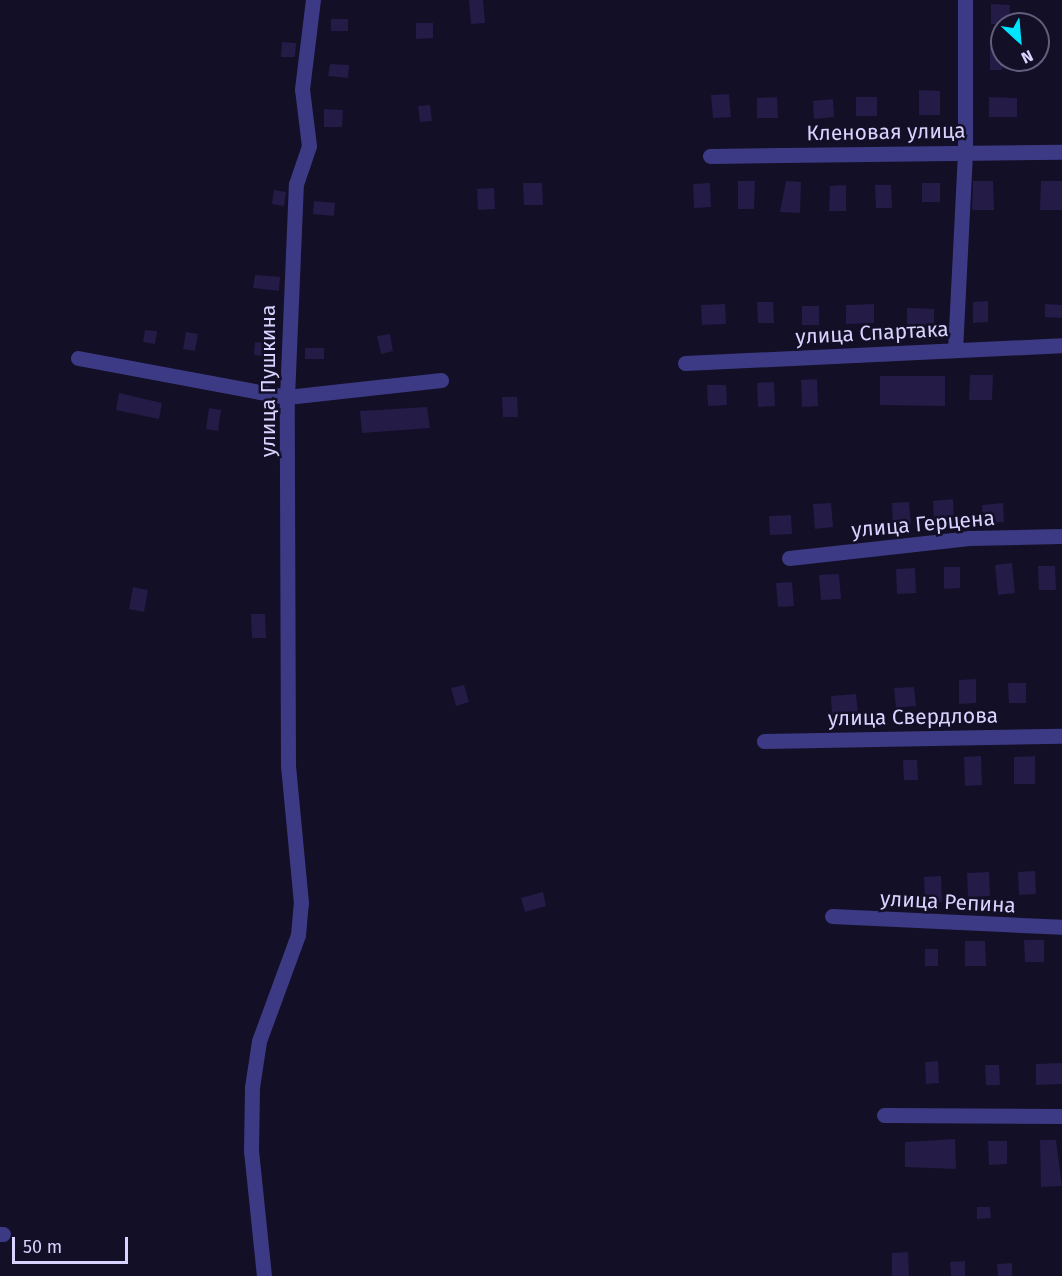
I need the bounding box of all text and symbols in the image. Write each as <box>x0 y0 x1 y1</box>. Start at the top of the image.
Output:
north arrow <box>990 12 1050 72</box>
text: N <box>1018 46 1036 68</box>
street label: Кленовая улица <box>806 118 966 146</box>
street label: улица Пушкина <box>255 305 281 457</box>
street label: улица Спартака <box>795 316 949 350</box>
street label: улица Герцена <box>850 505 996 543</box>
street label: улица Свердлова <box>828 703 998 731</box>
street label: улица Репина <box>879 886 1017 918</box>
scale bar <box>15 1225 130 1263</box>
text: 50 m <box>23 1236 62 1258</box>

